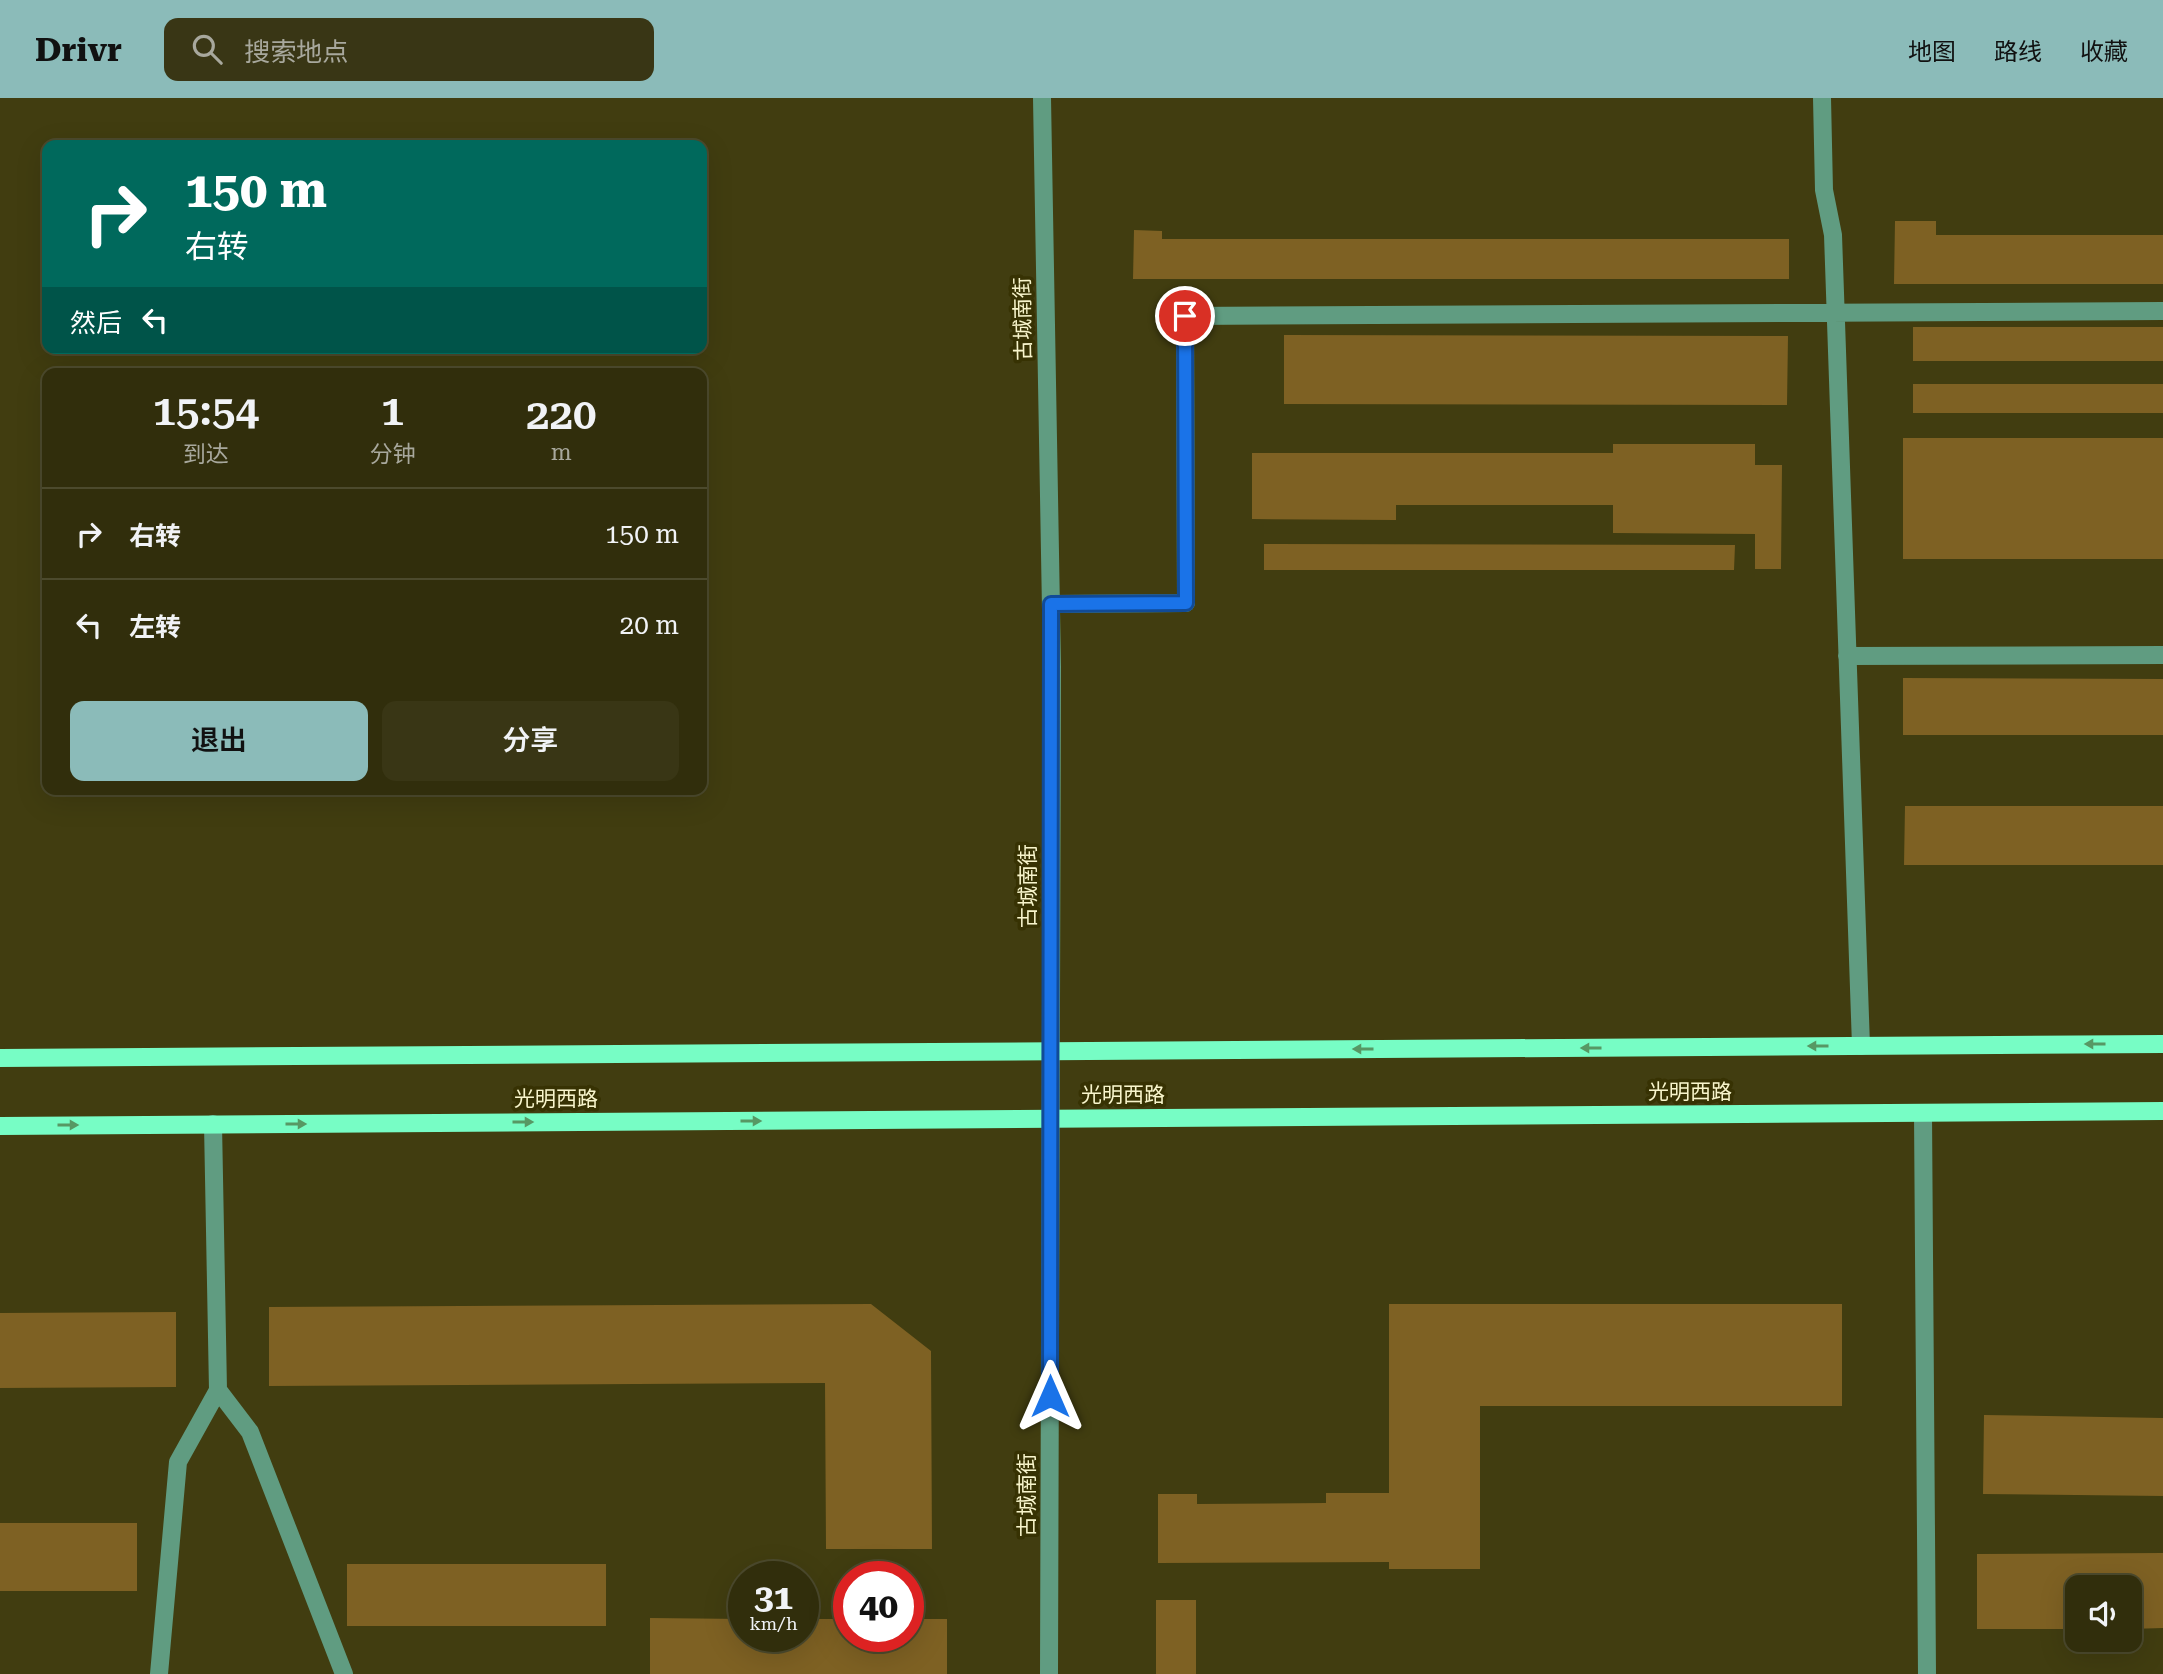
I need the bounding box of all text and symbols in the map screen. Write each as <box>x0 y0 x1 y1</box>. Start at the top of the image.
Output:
search box <box>164 18 654 81</box>
text: Drivr <box>35 30 122 69</box>
icon: search <box>188 30 226 68</box>
text: 搜索地点 <box>244 37 348 67</box>
text: 地图 <box>1908 38 1956 66</box>
text: 路线 <box>1994 38 2042 66</box>
text: 收藏 <box>2080 38 2128 66</box>
text: 150 m <box>185 162 327 219</box>
icon: right <box>70 168 161 259</box>
text: 右转 <box>185 228 249 266</box>
street label: 古城南街 <box>1010 277 1036 361</box>
pin <box>1155 286 1215 346</box>
icon: arrive <box>1166 297 1204 335</box>
icon: left <box>136 301 174 339</box>
text: 然后 <box>70 308 122 338</box>
text: 15:54 <box>152 386 259 435</box>
text: 1 <box>381 386 404 435</box>
text: 220 <box>526 390 597 439</box>
text: m <box>551 439 572 466</box>
text: 到达 <box>183 441 229 468</box>
text: 分钟 <box>369 441 415 468</box>
icon: right <box>70 515 108 553</box>
text: 150 m <box>605 519 679 549</box>
text: 右转 <box>129 521 181 551</box>
icon: left <box>70 606 108 644</box>
text: 20 m <box>620 610 679 640</box>
text: 左转 <box>129 612 181 642</box>
button: 退出 <box>70 701 368 781</box>
button: 分享 <box>382 701 679 781</box>
street label: 古城南街 <box>1016 844 1040 928</box>
one-way arrow <box>2084 1038 2106 1050</box>
one-way arrow <box>1807 1041 1829 1052</box>
one-way arrow <box>1580 1042 1602 1054</box>
one-way arrow <box>1352 1043 1374 1055</box>
street label: 光明西路 <box>1648 1080 1732 1104</box>
street label: 光明西路 <box>1081 1083 1165 1107</box>
street label: 光明西路 <box>514 1087 598 1111</box>
one-way arrow <box>740 1115 762 1126</box>
one-way arrow <box>512 1116 534 1128</box>
one-way arrow <box>285 1118 307 1130</box>
one-way arrow <box>57 1119 79 1131</box>
position arrow <box>1013 1359 1087 1433</box>
street label: 古城南街 <box>1015 1453 1039 1537</box>
speed limit sign: 40 <box>833 1561 924 1652</box>
map controls <box>2065 1575 2142 1652</box>
button: sound <box>2065 1575 2142 1652</box>
text: 31 <box>754 1577 793 1618</box>
text: km/h <box>749 1613 798 1634</box>

